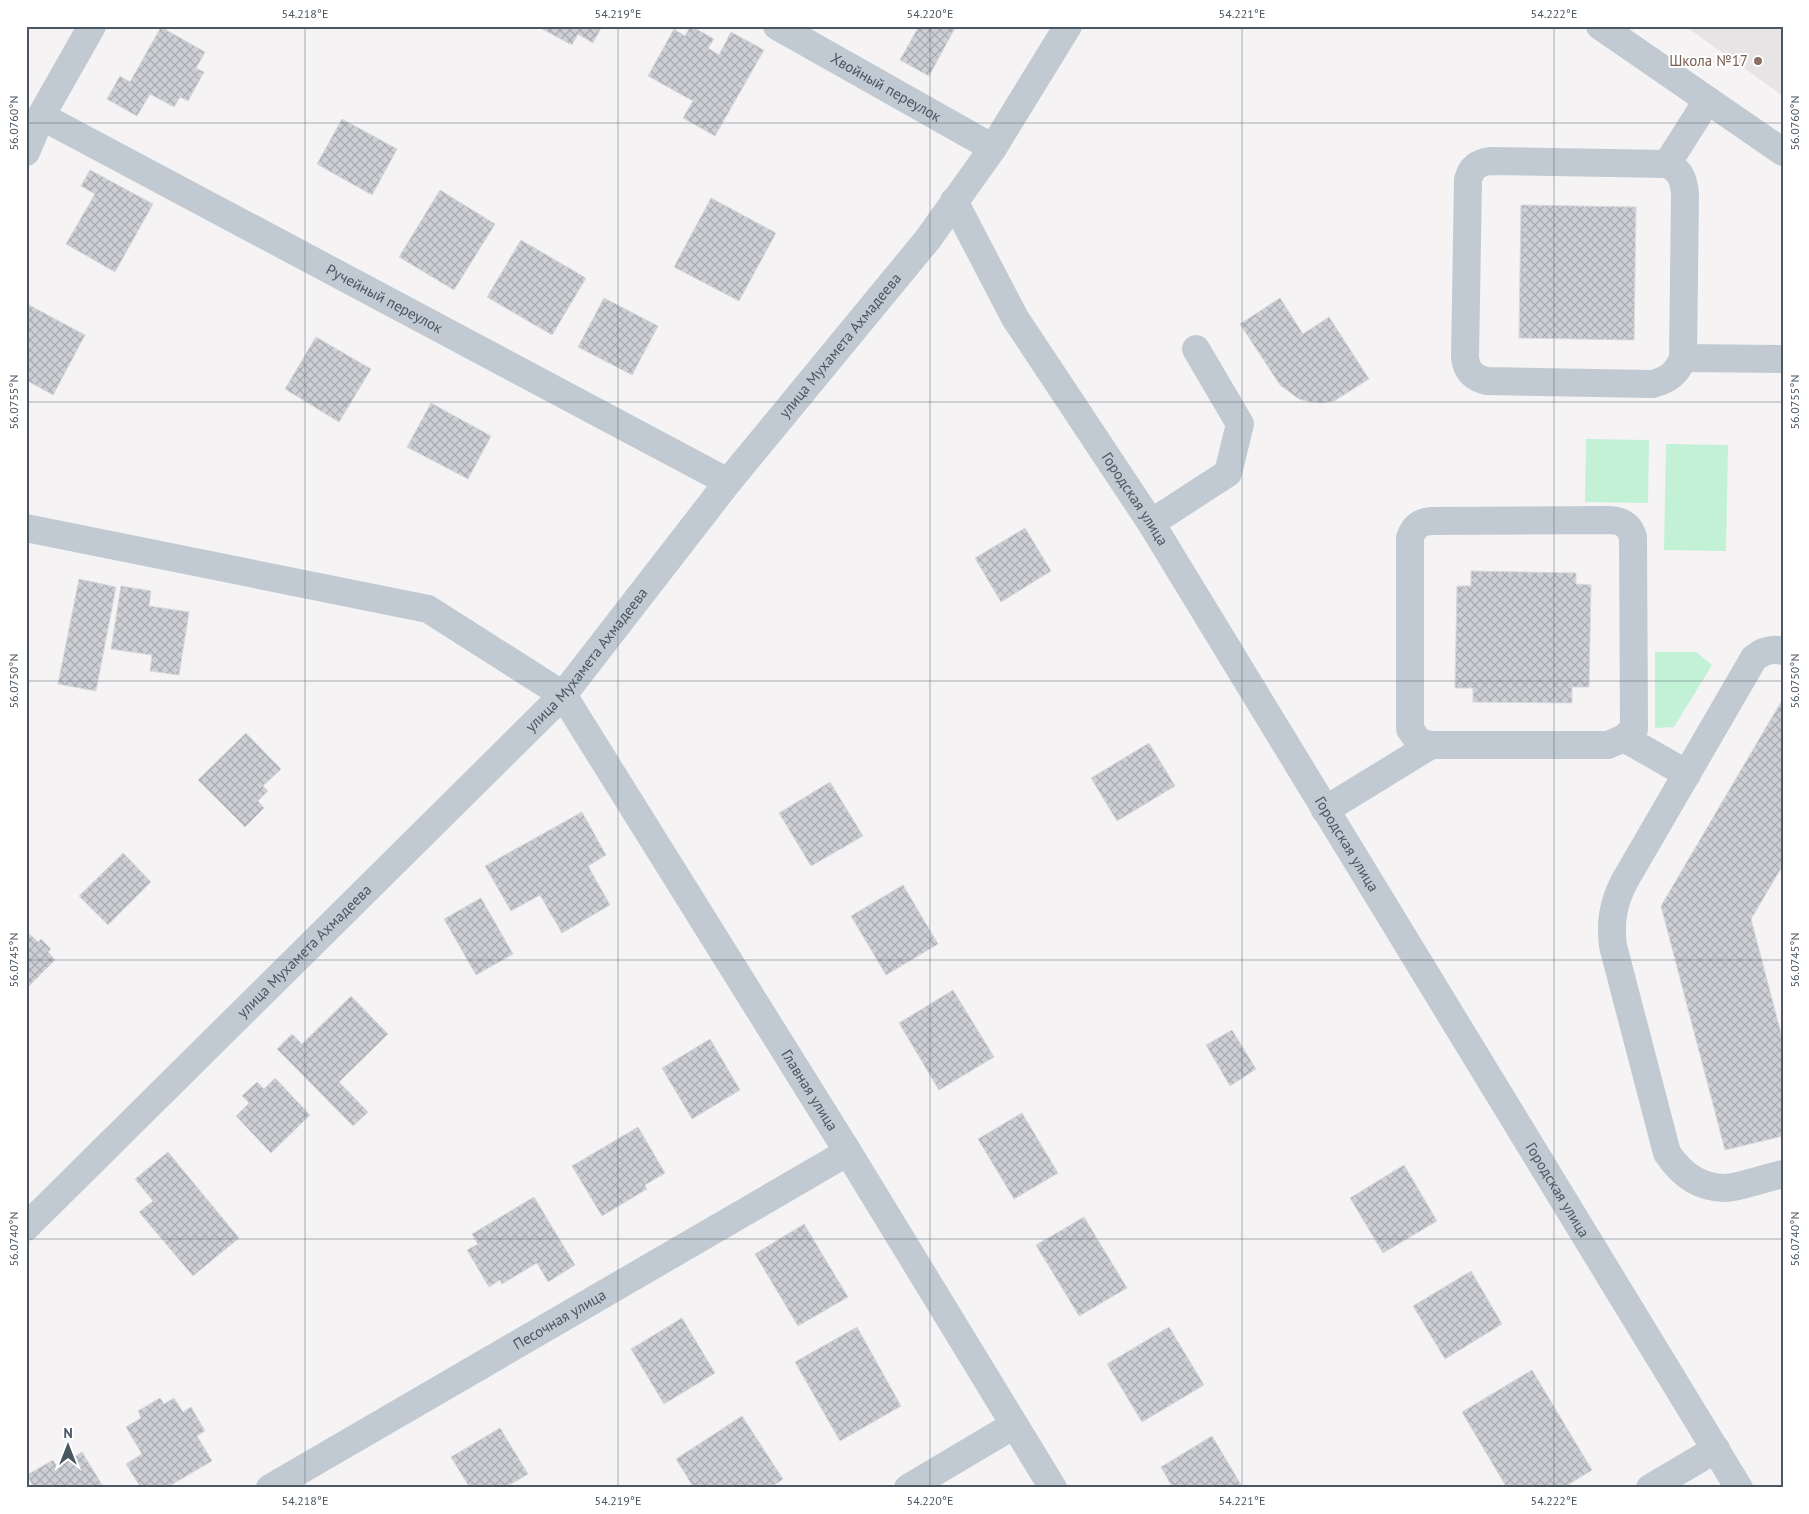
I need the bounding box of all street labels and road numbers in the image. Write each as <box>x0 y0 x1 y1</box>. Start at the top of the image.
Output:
street label: Хвойный переулок <box>827 48 945 126</box>
street label: Ручейный переулок <box>323 260 447 338</box>
street label: улица Мухамета Ахмадеева <box>775 269 905 422</box>
street label: Городская улица <box>1098 448 1173 549</box>
street label: улица Мухамета Ахмадеева <box>521 584 652 736</box>
street label: Городская улица <box>1311 793 1383 895</box>
street label: улица Мухамета Ахмадеева <box>233 880 375 1022</box>
street label: Главная улица <box>777 1046 842 1134</box>
street label: Городская улица <box>1522 1139 1594 1241</box>
street label: Песочная улица <box>510 1285 609 1354</box>

